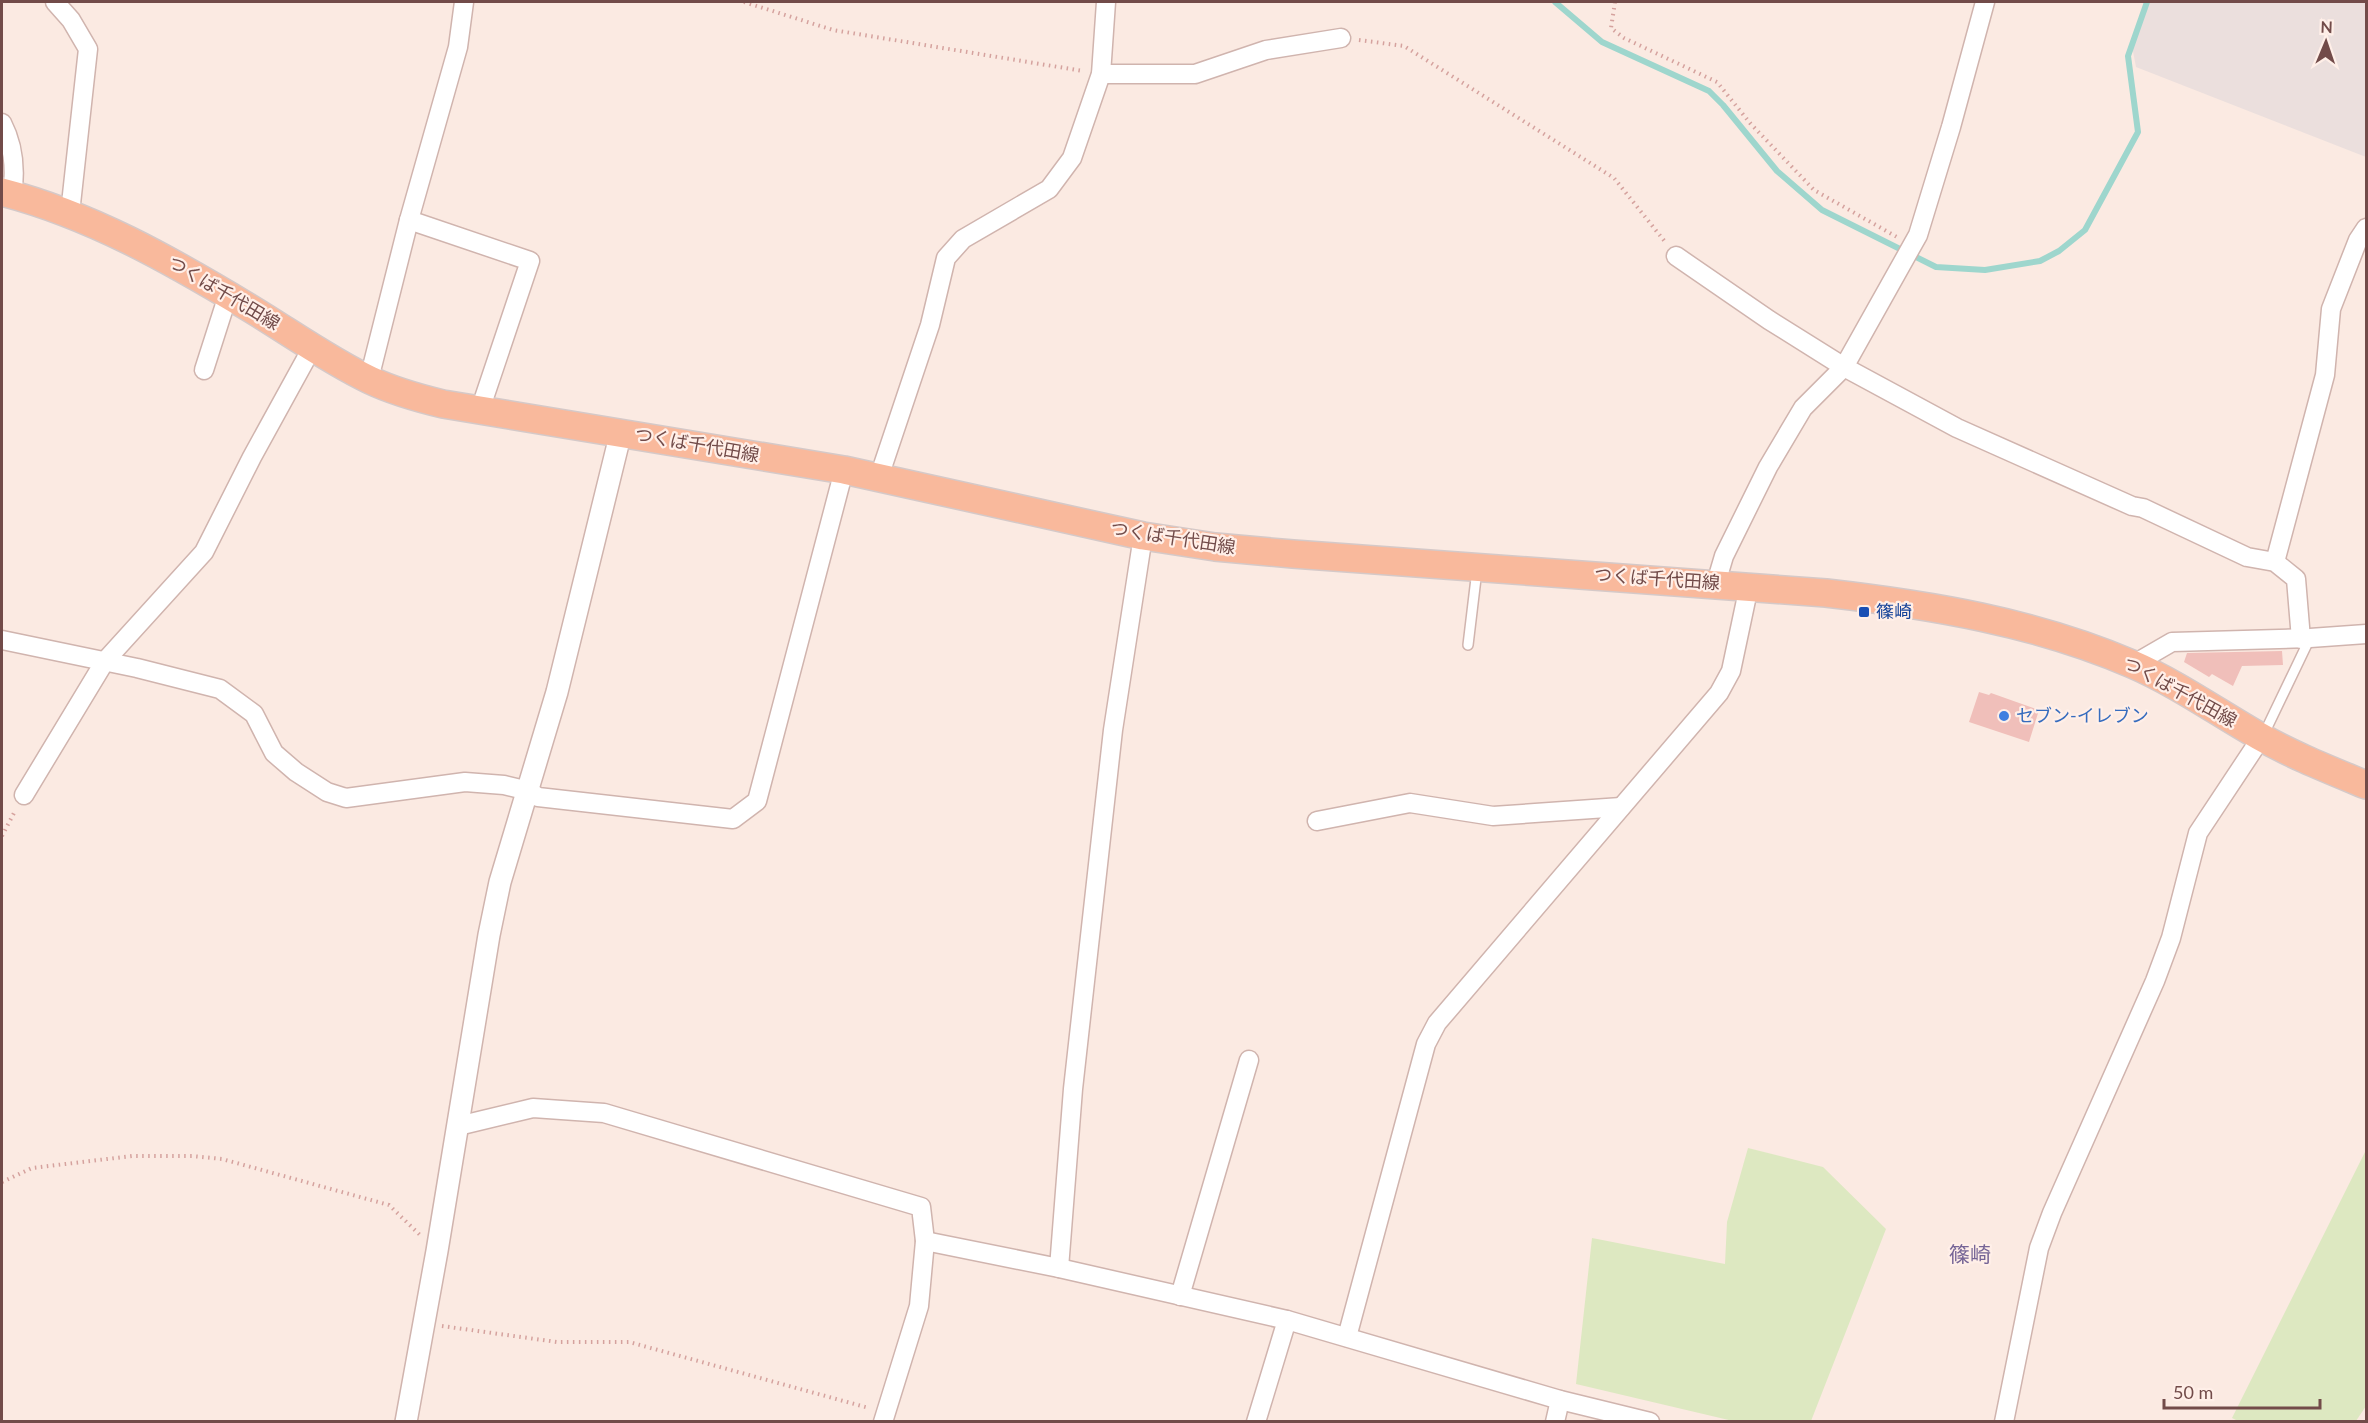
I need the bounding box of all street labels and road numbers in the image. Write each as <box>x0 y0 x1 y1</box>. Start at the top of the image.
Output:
street label: つくば千代田線 <box>165 250 284 334</box>
street label: つくば千代田線 <box>633 422 761 466</box>
street label: つくば千代田線 <box>1109 516 1237 558</box>
street label: つくば千代田線 <box>1593 563 1721 593</box>
street label: つくば千代田線 <box>2120 651 2241 731</box>

